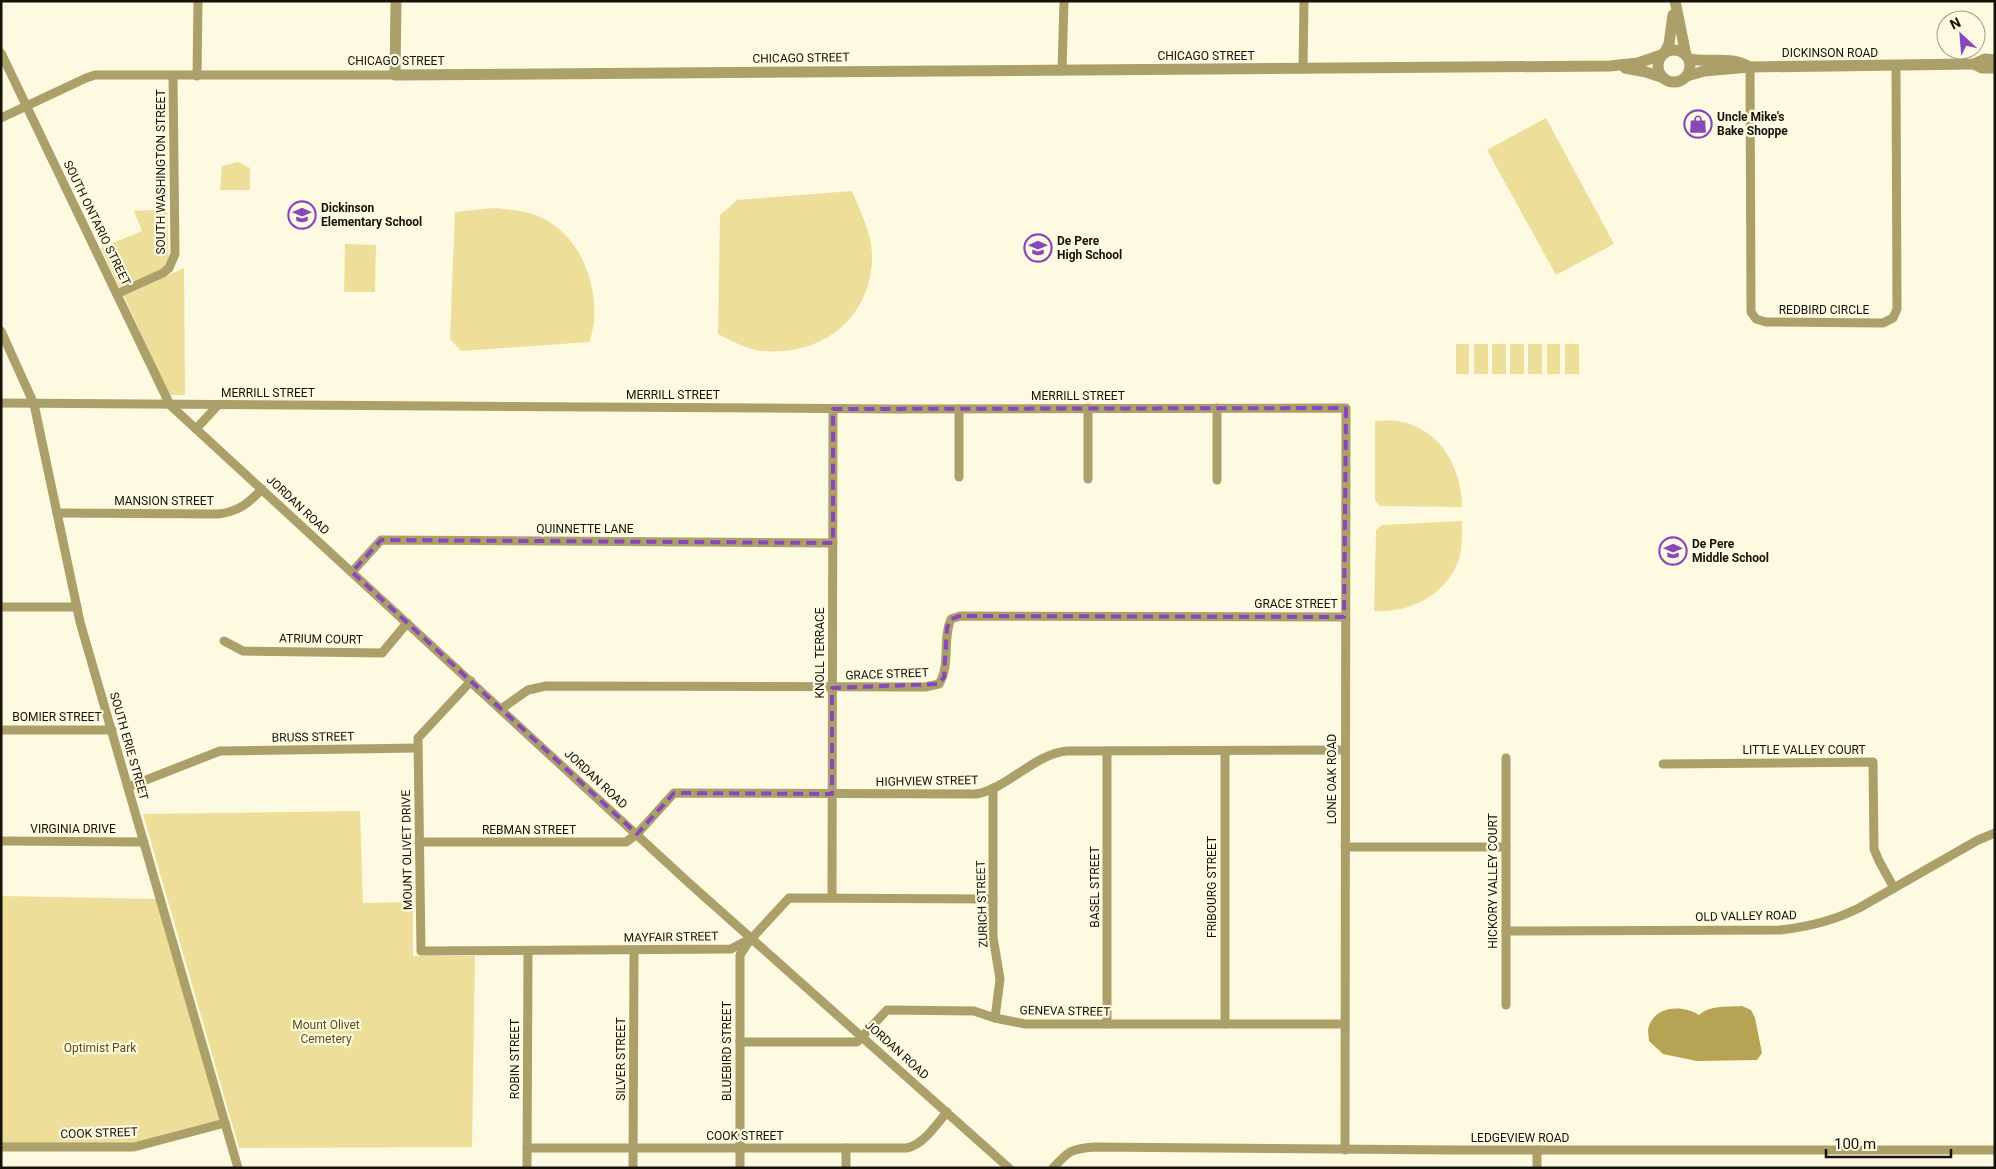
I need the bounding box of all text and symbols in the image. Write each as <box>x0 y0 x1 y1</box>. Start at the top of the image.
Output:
north arrow <box>1936 10 1986 60</box>
text: N <box>1947 14 1963 33</box>
street label: DICKINSON ROAD <box>1782 46 1878 60</box>
street label: CHICAGO STREET <box>1157 49 1255 63</box>
street label: CHICAGO STREET <box>752 50 850 66</box>
street label: CHICAGO STREET <box>347 54 445 68</box>
street label: SOUTH WASHINGTON STREET <box>154 89 168 255</box>
shop icon: Uncle Mike's Bake Shoppe <box>1683 109 1713 139</box>
place label: Uncle Mike's Bake Shoppe <box>1717 110 1788 138</box>
street label: SOUTH ONTARIO STREET <box>61 158 133 288</box>
school or university icon: Dickinson Elementary School <box>287 200 317 230</box>
place label: Dickinson Elementary School <box>321 201 422 229</box>
school or university icon: De Pere High School <box>1023 233 1053 263</box>
place label: De Pere High School <box>1057 234 1122 262</box>
street label: REDBIRD CIRCLE <box>1779 303 1869 317</box>
street label: MERRILL STREET <box>221 386 315 400</box>
street label: MERRILL STREET <box>626 388 720 402</box>
street label: MERRILL STREET <box>1031 389 1125 403</box>
street label: JORDAN ROAD <box>264 472 332 538</box>
street label: MANSION STREET <box>114 494 214 508</box>
street label: QUINNETTE LANE <box>536 522 634 536</box>
school or university icon: De Pere Middle School <box>1658 536 1688 566</box>
place label: De Pere Middle School <box>1692 537 1769 565</box>
street label: GRACE STREET <box>1254 597 1338 611</box>
street label: KNOLL TERRACE <box>813 607 827 699</box>
street label: ATRIUM COURT <box>279 631 363 647</box>
street label: GRACE STREET <box>845 666 929 682</box>
street label: SOUTH ERIE STREET <box>107 690 151 802</box>
street label: BOMIER STREET <box>12 710 102 724</box>
street label: BRUSS STREET <box>272 729 354 745</box>
street label: LONE OAK ROAD <box>1325 734 1339 824</box>
street label: LITTLE VALLEY COURT <box>1742 743 1866 757</box>
street label: JORDAN ROAD <box>562 746 630 812</box>
street label: HIGHVIEW STREET <box>876 773 978 789</box>
street label: MOUNT OLIVET DRIVE <box>399 790 415 910</box>
street label: HICKORY VALLEY COURT <box>1486 813 1500 949</box>
street label: VIRGINIA DRIVE <box>30 822 116 836</box>
street label: REBMAN STREET <box>482 823 576 837</box>
street label: FRIBOURG STREET <box>1205 836 1219 938</box>
street label: BASEL STREET <box>1088 846 1102 928</box>
street label: ZURICH STREET <box>973 860 991 948</box>
street label: OLD VALLEY ROAD <box>1695 908 1797 924</box>
street label: MAYFAIR STREET <box>624 929 718 945</box>
street label: BLUEBIRD STREET <box>720 1001 734 1101</box>
street label: GENEVA STREET <box>1019 1003 1111 1019</box>
street label: SILVER STREET <box>614 1017 628 1101</box>
park label: Mount Olivet Cemetery <box>292 1018 360 1046</box>
street label: JORDAN ROAD <box>862 1018 932 1082</box>
street label: ROBIN STREET <box>508 1019 522 1099</box>
park label: Optimist Park <box>64 1041 137 1055</box>
street label: COOK STREET <box>60 1125 138 1141</box>
scale bar <box>1826 1126 1951 1158</box>
street label: COOK STREET <box>706 1129 784 1143</box>
street label: LEDGEVIEW ROAD <box>1471 1131 1569 1145</box>
text: 100 m <box>1834 1135 1876 1153</box>

